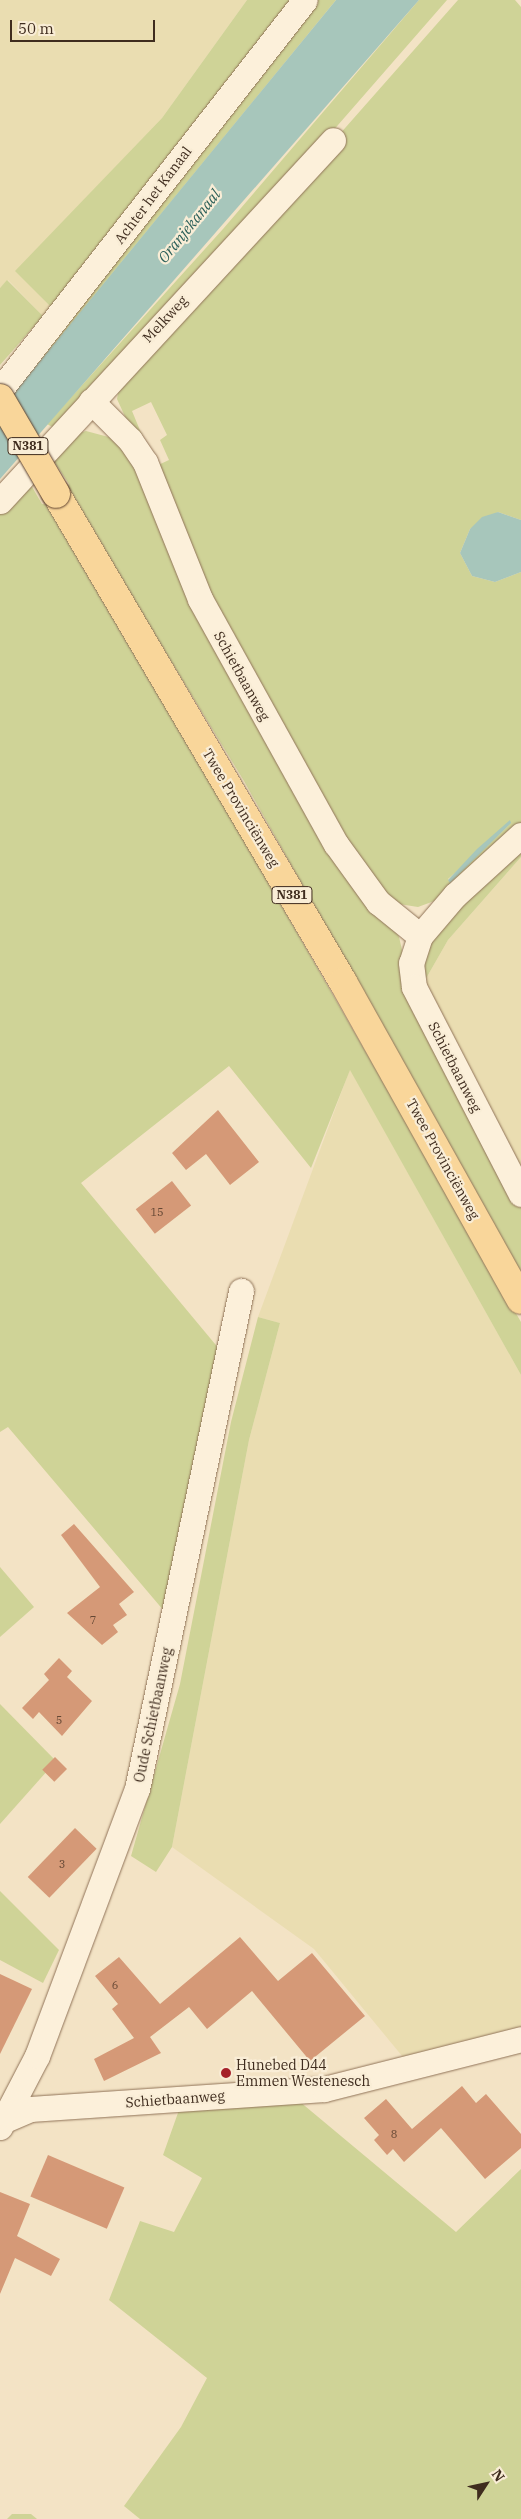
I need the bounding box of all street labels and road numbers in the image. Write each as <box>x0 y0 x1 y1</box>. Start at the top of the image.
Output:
street label: Achter het Kanaal <box>111 143 195 247</box>
street label: Melkweg <box>139 292 191 346</box>
road number: N381 <box>7 436 49 456</box>
street label: Schietbaanweg <box>211 628 273 724</box>
street label: Twee Provinciënweg <box>199 746 283 870</box>
road number: N381 <box>271 886 313 904</box>
street label: Schietbaanweg <box>425 1019 485 1115</box>
street label: Twee Provinciënweg <box>403 1096 483 1222</box>
street label: Oude Schietbaanweg <box>130 1646 176 1784</box>
street label: Schietbaanweg <box>125 2087 225 2111</box>

